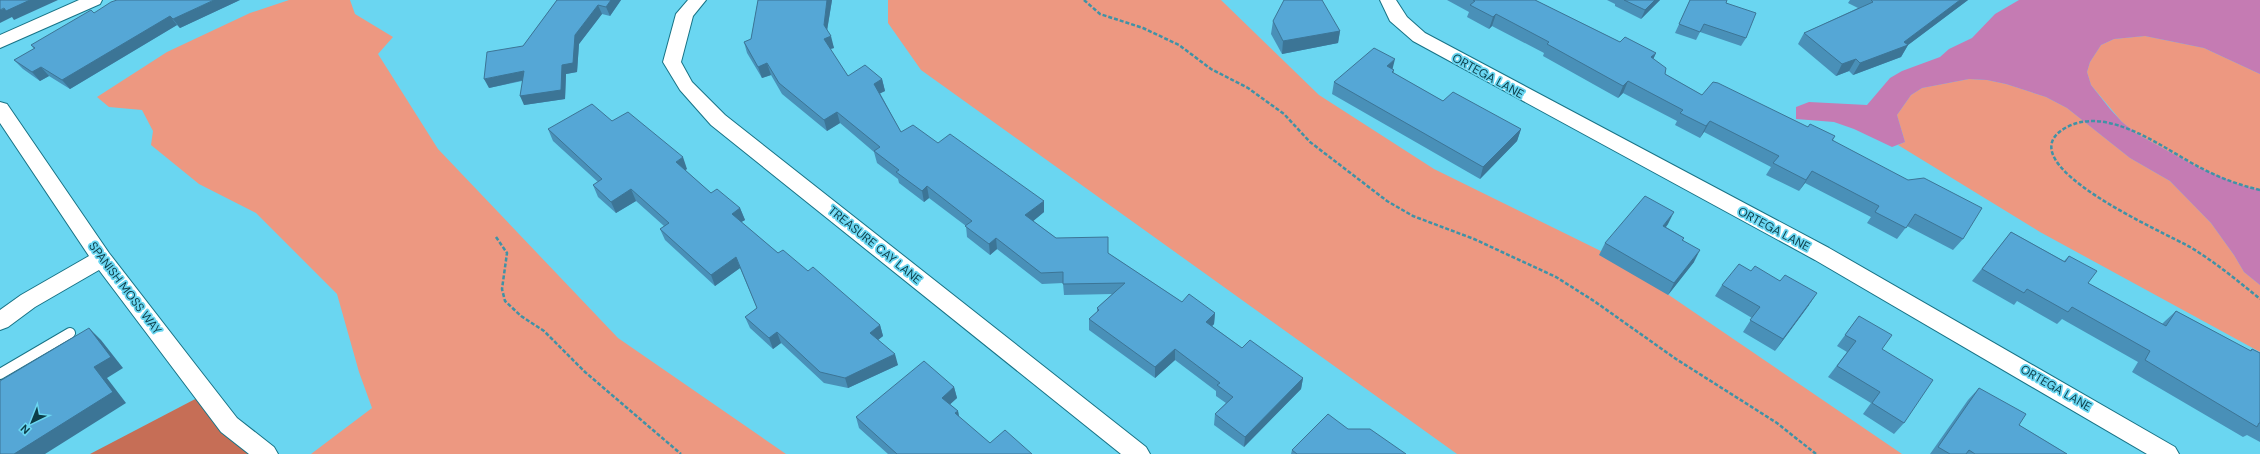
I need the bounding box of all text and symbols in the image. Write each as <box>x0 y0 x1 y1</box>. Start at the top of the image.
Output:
street label: ORTEGA LANE <box>1449 50 1527 102</box>
street label: TREASURE CAY LANE <box>825 202 925 288</box>
street label: ORTEGA LANE <box>1735 203 1813 255</box>
street label: SPANISH MOSS WAY <box>85 239 165 337</box>
street label: ORTEGA LANE <box>2018 361 2095 415</box>
north arrow <box>12 402 52 442</box>
text: N <box>17 421 33 437</box>

